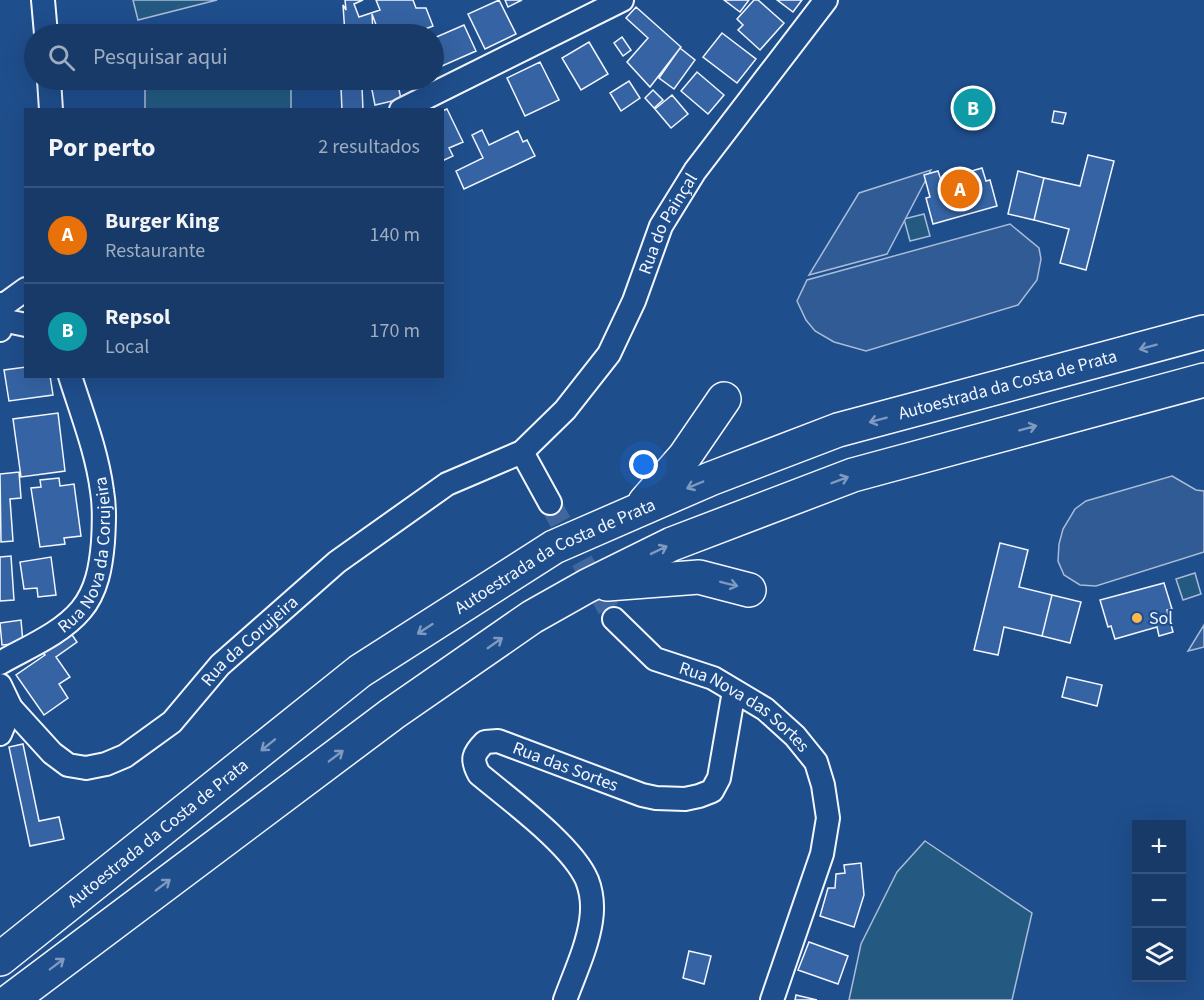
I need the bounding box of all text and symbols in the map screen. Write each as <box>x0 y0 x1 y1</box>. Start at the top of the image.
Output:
search box <box>24 24 444 90</box>
icon: search <box>45 41 78 74</box>
text: Pesquisar aqui <box>93 41 228 73</box>
pin: B <box>954 86 992 130</box>
text: Por perto <box>48 129 156 166</box>
text: 2 resultados <box>318 133 420 161</box>
pin: A <box>940 166 980 212</box>
street label: Rua do Painçal <box>632 168 703 278</box>
text: Burger King <box>105 205 219 237</box>
text: A <box>62 221 73 249</box>
text: 140 m <box>370 221 420 249</box>
text: Restaurante <box>105 237 205 265</box>
text: Repsol <box>105 301 170 333</box>
text: B <box>61 317 74 345</box>
text: 170 m <box>370 317 420 345</box>
text: Local <box>105 333 149 361</box>
one-way arrow <box>1138 342 1157 353</box>
street label: Autoestrada da Costa de Prata <box>895 343 1120 426</box>
one-way arrow <box>869 414 888 426</box>
one-way arrow <box>1018 421 1037 433</box>
your location <box>629 450 658 479</box>
one-way arrow <box>831 474 849 485</box>
street label: Rua Nova da Corujeira <box>52 475 117 639</box>
one-way arrow <box>686 480 704 491</box>
street label: Autoestrada da Costa de Prata <box>450 492 659 620</box>
one-way arrow <box>649 544 667 556</box>
one-way arrow <box>719 579 738 591</box>
street label: Rua da Corujeira <box>195 590 303 692</box>
place label: Sol <box>1149 606 1173 631</box>
marker: Sol <box>1130 611 1144 625</box>
one-way arrow <box>417 623 434 635</box>
one-way arrow <box>486 637 502 649</box>
street label: Rua Nova das Sortes <box>676 655 816 757</box>
street label: Rua das Sortes <box>509 735 622 798</box>
one-way arrow <box>261 738 277 751</box>
one-way arrow <box>327 750 343 762</box>
street label: Autoestrada da Costa de Prata <box>62 753 254 913</box>
map controls <box>1132 820 1186 982</box>
button: + <box>1132 820 1186 874</box>
button: − <box>1132 874 1186 928</box>
one-way arrow <box>154 879 170 891</box>
button: layers <box>1132 928 1186 982</box>
one-way arrow <box>49 958 65 971</box>

